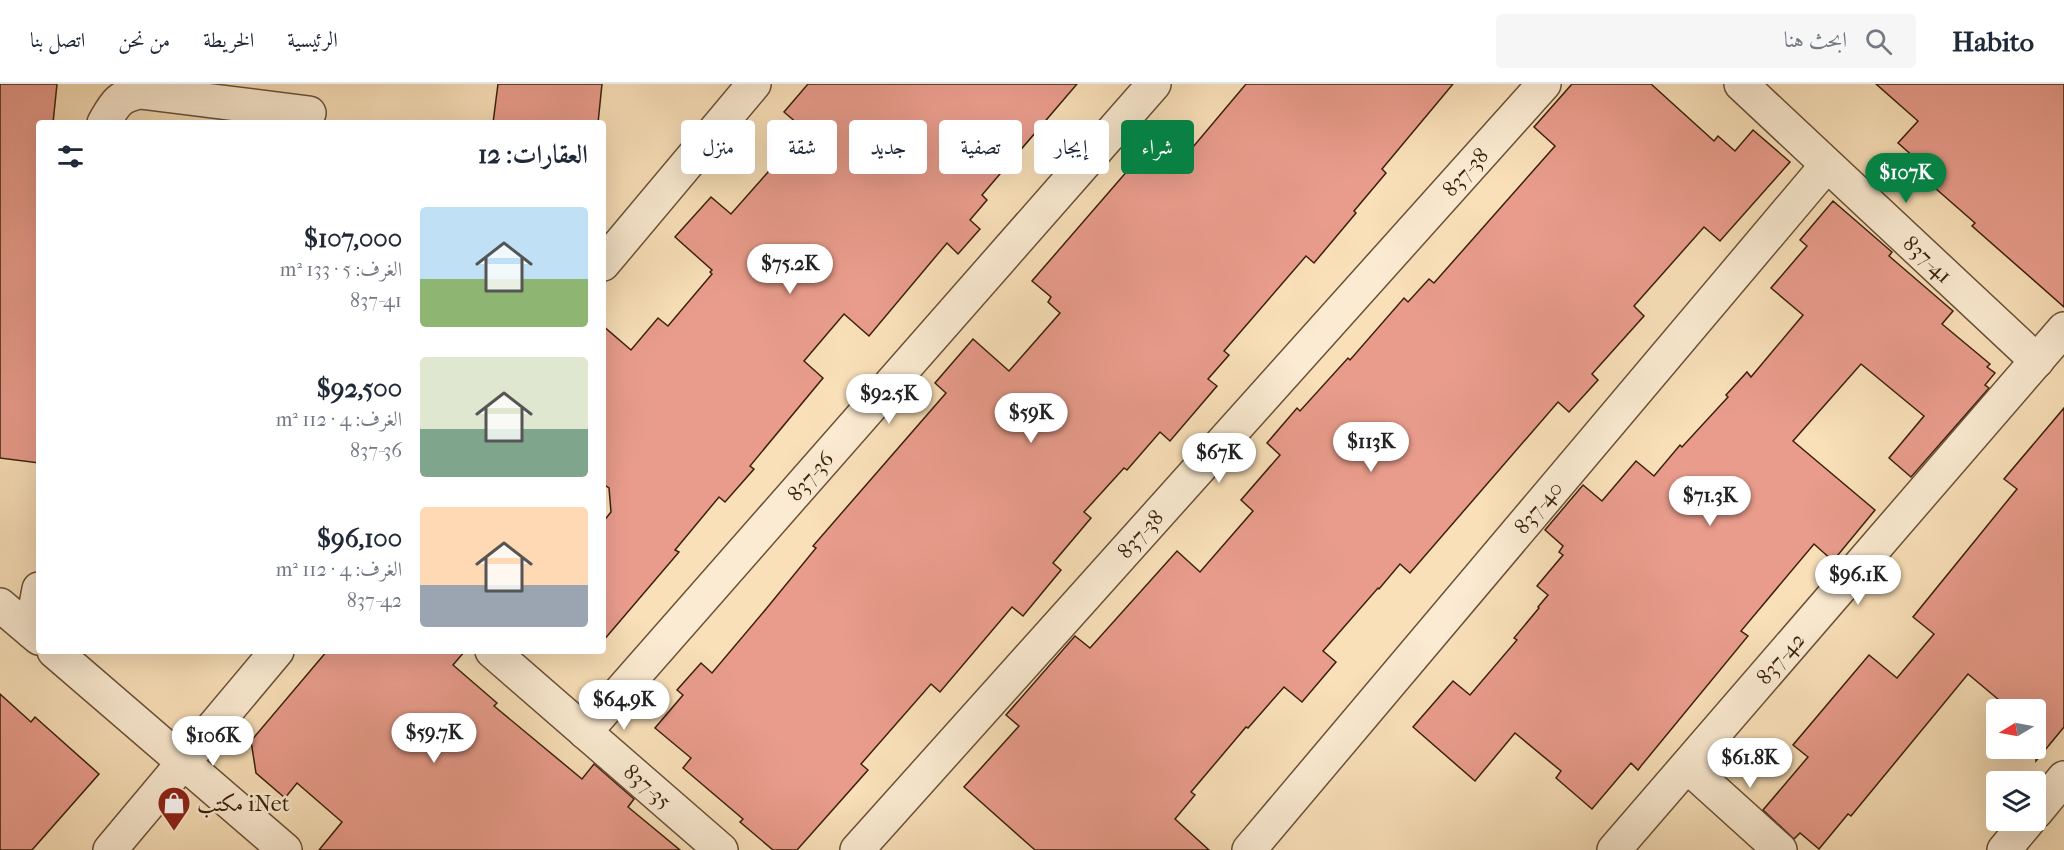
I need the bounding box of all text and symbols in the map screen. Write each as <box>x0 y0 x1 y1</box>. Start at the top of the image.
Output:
search box <box>1496 14 1916 68</box>
icon: search <box>1862 25 1895 58</box>
text: Habito <box>1952 25 2034 58</box>
text: ابحث هنا <box>1784 27 1847 53</box>
text: اتصل بنا <box>30 28 85 52</box>
text: من نحن <box>118 28 170 52</box>
text: الخريطة <box>203 28 254 52</box>
text: الرئيسية <box>287 28 338 52</box>
chip: منزل <box>681 120 755 174</box>
chip: شقة <box>767 120 837 174</box>
chip: جديد <box>849 120 927 174</box>
chip: تصفية <box>939 120 1022 174</box>
chip: إيجار <box>1034 120 1109 174</box>
chip: شراء <box>1121 120 1194 174</box>
text: العقارات: 12 <box>478 139 588 170</box>
icon: filters <box>54 140 87 173</box>
street label: 837-38 <box>1437 143 1494 202</box>
pin: $107K <box>1864 153 1948 204</box>
text: $107K <box>1879 161 1933 184</box>
text: $107,000 <box>304 223 402 254</box>
icon: home <box>468 231 540 303</box>
street label: 837-41 <box>1898 231 1957 289</box>
pin: $75.2K <box>741 244 839 295</box>
text: $75.2K <box>761 252 819 275</box>
text: الغرف: 5 · 133 m² <box>280 258 402 281</box>
text: 837-41 <box>350 289 402 312</box>
text: $92,500 <box>317 373 402 404</box>
pin: $92.5K <box>840 374 938 425</box>
icon: home <box>468 381 540 453</box>
text: $92.5K <box>860 382 918 405</box>
pin: $59K <box>995 393 1067 444</box>
text: $59K <box>1009 401 1053 424</box>
text: الغرف: 4 · 112 m² <box>276 408 402 431</box>
pin: $113K <box>1329 422 1413 473</box>
text: $113K <box>1347 430 1395 453</box>
pin: $67K <box>1183 433 1255 484</box>
text: 837-36 <box>350 439 402 462</box>
text: $67K <box>1196 441 1242 464</box>
street label: 837-36 <box>782 446 839 507</box>
street label: 837-40 <box>1509 476 1569 540</box>
pin: $71.3K <box>1661 476 1759 527</box>
text: $71.3K <box>1683 484 1737 507</box>
street label: 837-38 <box>1112 505 1169 564</box>
text: $96,100 <box>317 523 402 554</box>
icon: home <box>468 531 540 603</box>
pin: $96.1K <box>1809 555 1907 606</box>
text: الغرف: 4 · 112 m² <box>276 558 402 581</box>
text: $96.1K <box>1829 563 1887 586</box>
text: 837-42 <box>347 589 402 612</box>
street label: 837-42 <box>1751 627 1810 690</box>
pin: $64.9K <box>575 680 673 731</box>
text: $64.9K <box>593 688 655 711</box>
north arrow <box>1986 699 2046 759</box>
map controls <box>1986 699 2046 831</box>
pin: $59.7K <box>385 713 483 764</box>
pin: $106K <box>171 716 255 767</box>
text: $59.7K <box>405 721 463 744</box>
text: $106K <box>186 724 240 747</box>
pin: $61.8K <box>1701 738 1799 789</box>
text: $61.8K <box>1721 746 1779 769</box>
street label: 837-35 <box>618 759 677 815</box>
button: layers <box>1986 771 2046 831</box>
shop icon: مكتب iNet <box>156 785 192 832</box>
place label: مكتب iNet <box>197 791 290 818</box>

